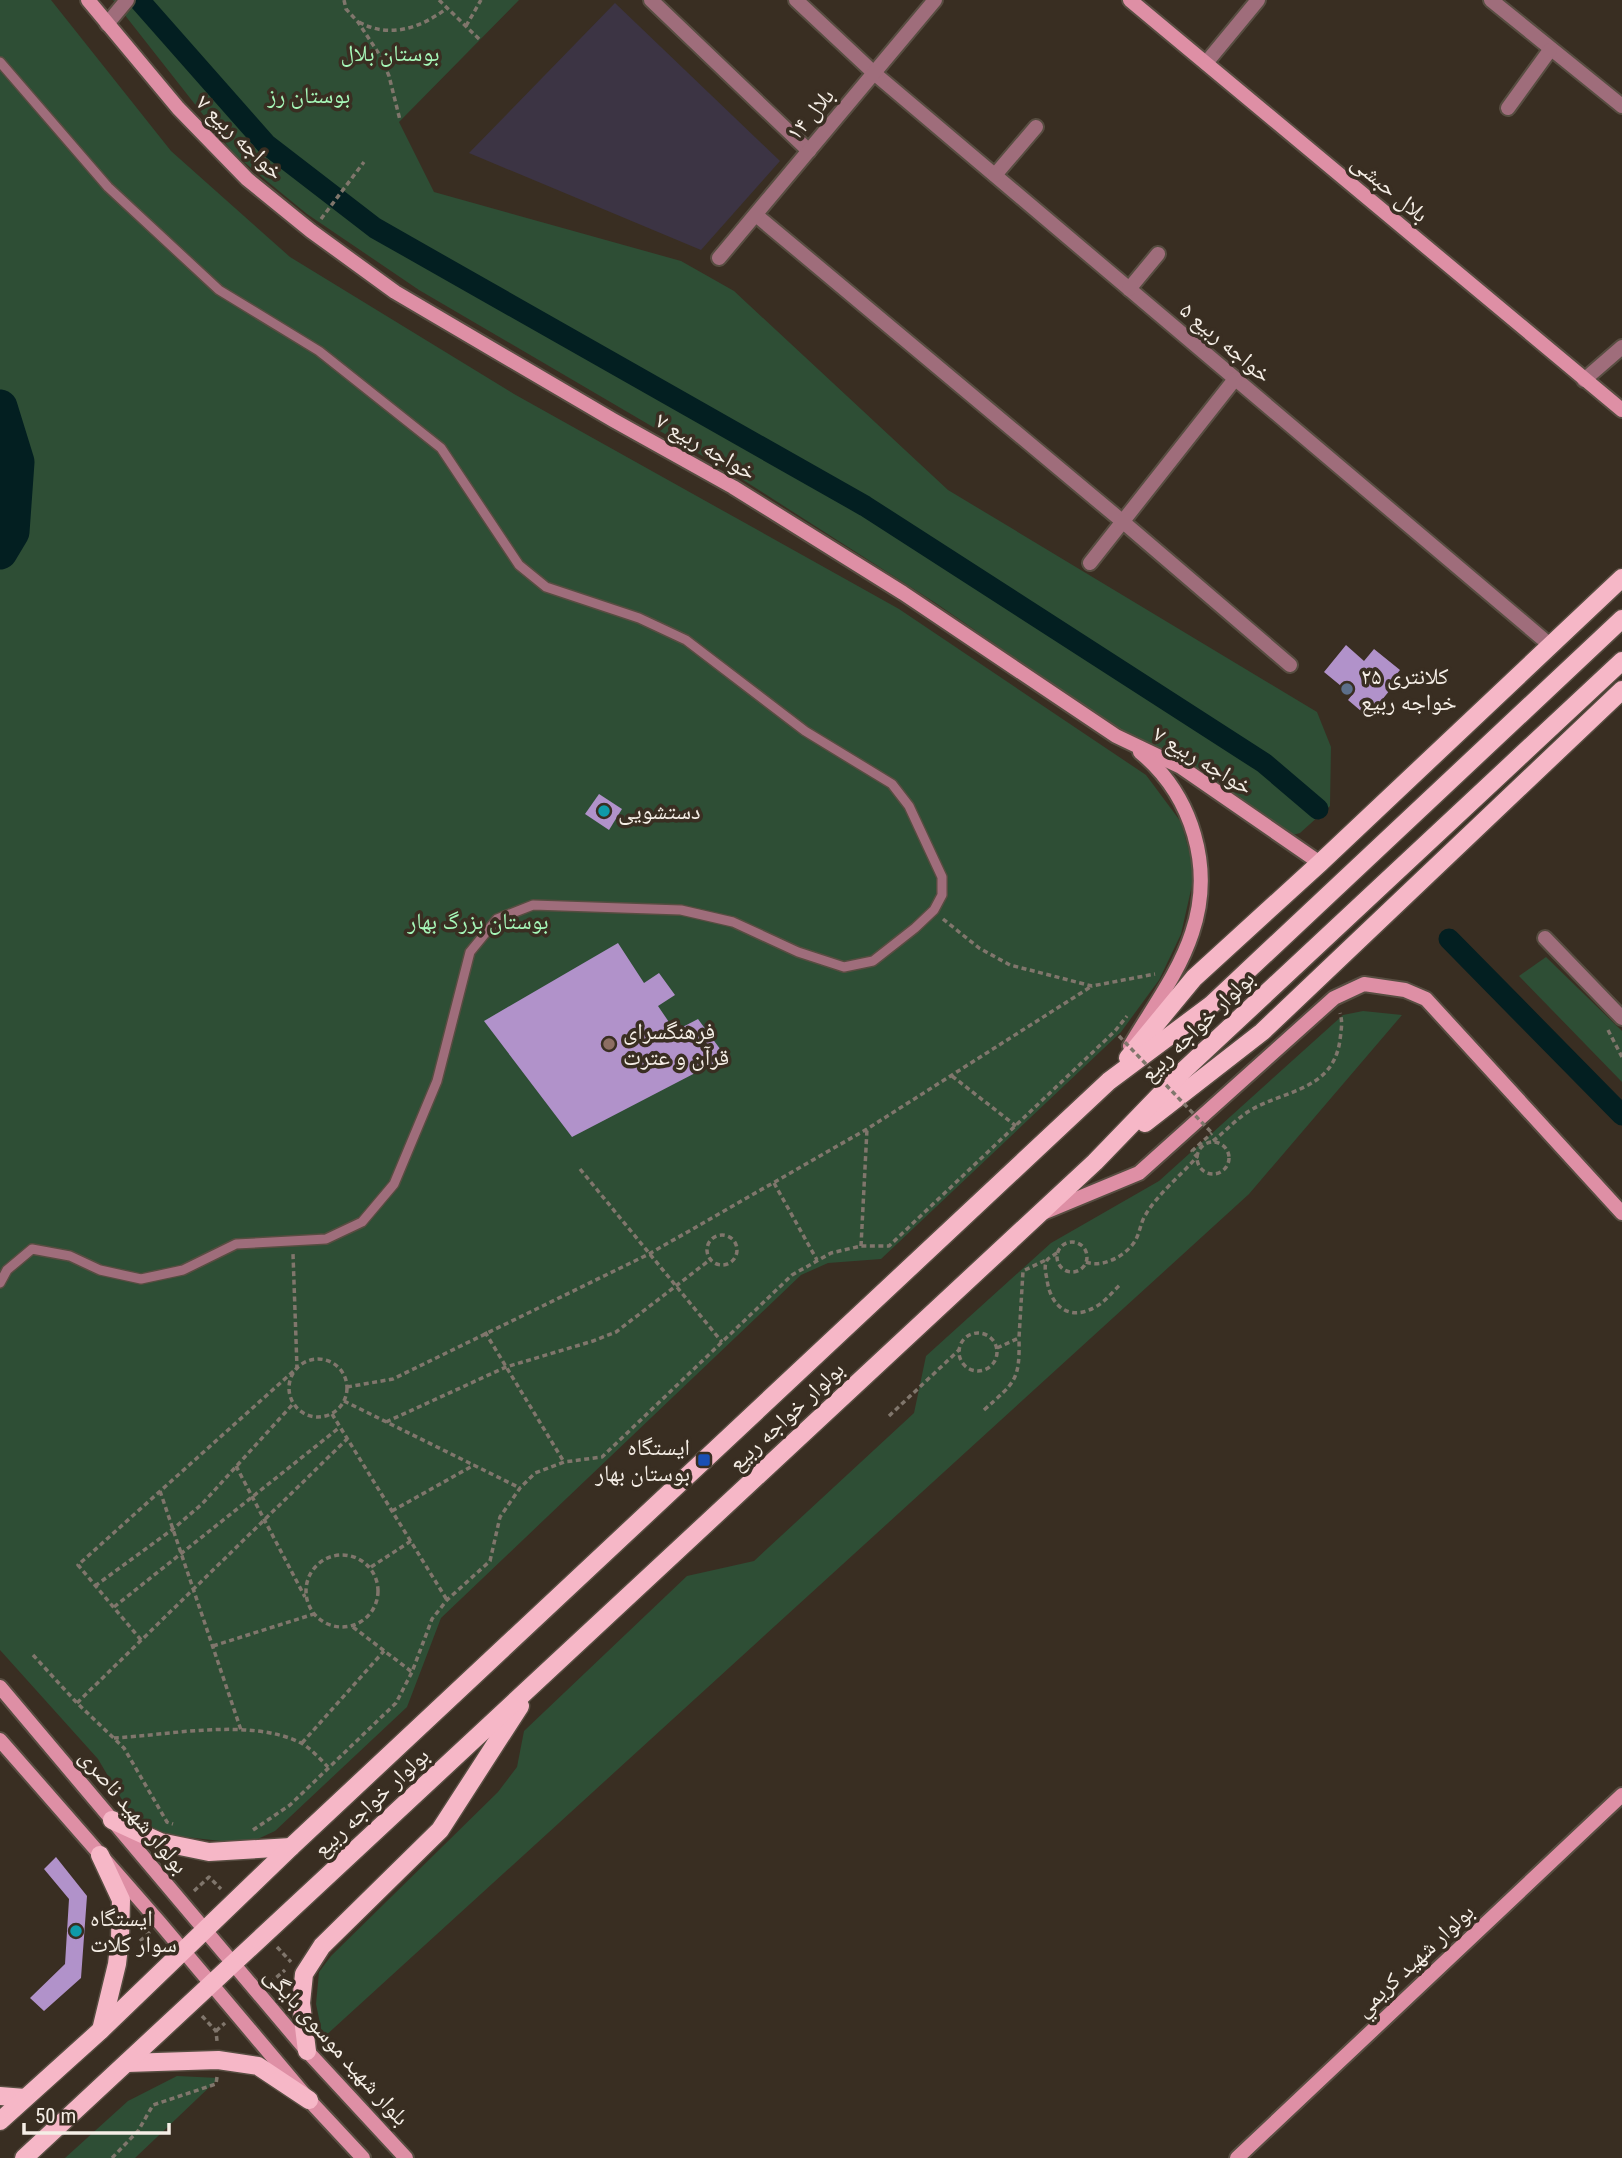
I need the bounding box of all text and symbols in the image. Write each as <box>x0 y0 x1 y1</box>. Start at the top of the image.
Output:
park label: بوستان بلال <box>340 40 440 67</box>
park label: بوستان رز <box>267 82 350 109</box>
street label: بلال ۱۴ <box>781 83 840 146</box>
street label: خواجه ربیع ۷ <box>190 89 289 186</box>
street label: بلال حبشی <box>1346 149 1433 228</box>
street label: خواجه ربیع ۵ <box>1174 296 1277 389</box>
street label: خواجه ربیع ۷ <box>650 407 761 487</box>
place label: کلانتری ٢۵ خواجه ربیع <box>1361 663 1457 717</box>
marker: کلانتری ٢۵ خواجه ربیع <box>1339 681 1355 697</box>
street label: خواجه ربیع ۷ <box>1148 720 1257 802</box>
place label: دستشویی <box>618 798 701 825</box>
marker: دستشویی <box>596 803 612 819</box>
park label: بوستان بزرگ بهار <box>406 908 549 935</box>
street label: بولوار خواجه ربیع <box>1135 965 1261 1088</box>
place label: فرهنگسرای قرآن و عترت <box>623 1018 729 1071</box>
marker: فرهنگسرای قرآن و عترت <box>601 1036 617 1052</box>
street label: بولوار خواجه ربیع <box>723 1356 850 1477</box>
place label: ایستگاه بوستان بهار <box>594 1434 690 1487</box>
marker: ایستگاه بوستان بهار <box>696 1452 712 1468</box>
street label: بولوار خواجه ربیع <box>308 1742 435 1863</box>
street label: بولوار شهید ناصری <box>74 1743 194 1879</box>
street label: بولوار شهيد كريمي <box>1349 1898 1483 2026</box>
place label: ایستگاه سوار کلات <box>90 1905 177 1958</box>
marker: ایستگاه سوار کلات <box>68 1923 84 1939</box>
street label: بلوار شهید موسوی بایگی <box>258 1962 415 2131</box>
scale bar <box>24 2092 170 2136</box>
text: 50 m <box>35 2104 76 2128</box>

